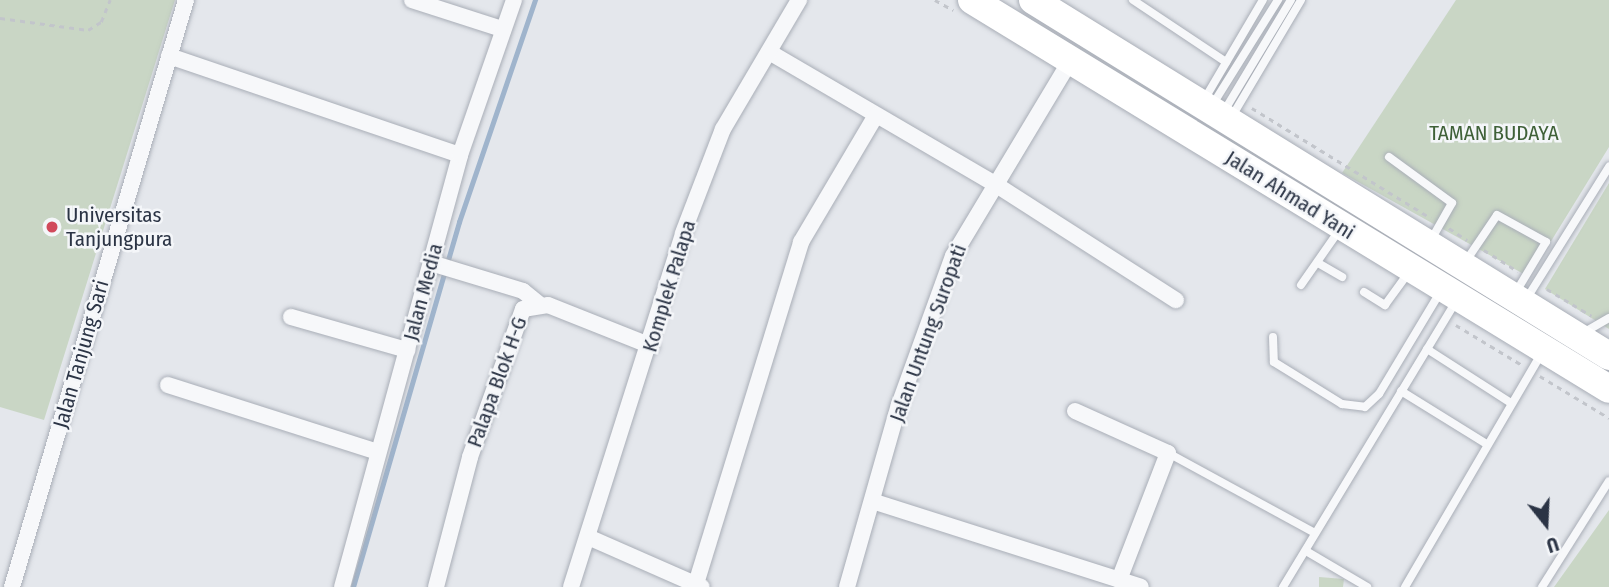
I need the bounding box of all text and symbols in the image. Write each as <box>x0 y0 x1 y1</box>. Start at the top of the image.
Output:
park label: TAMAN BUDAYA <box>1429 120 1559 146</box>
street label: Jalan Ahmad Yani <box>1221 145 1359 245</box>
place label: Universitas Tanjungpura <box>66 202 172 252</box>
street label: Komplek Palapa <box>637 217 701 355</box>
marker: Universitas Tanjungpura <box>44 219 60 235</box>
street label: Jalan Media <box>398 241 448 343</box>
street label: Jalan Untung Suropati <box>884 241 972 425</box>
street label: Jalan Tanjung Sari <box>48 277 114 431</box>
street label: Palapa Blok H-G <box>462 313 532 451</box>
north arrow <box>1511 489 1581 559</box>
text: U <box>1544 532 1562 557</box>

